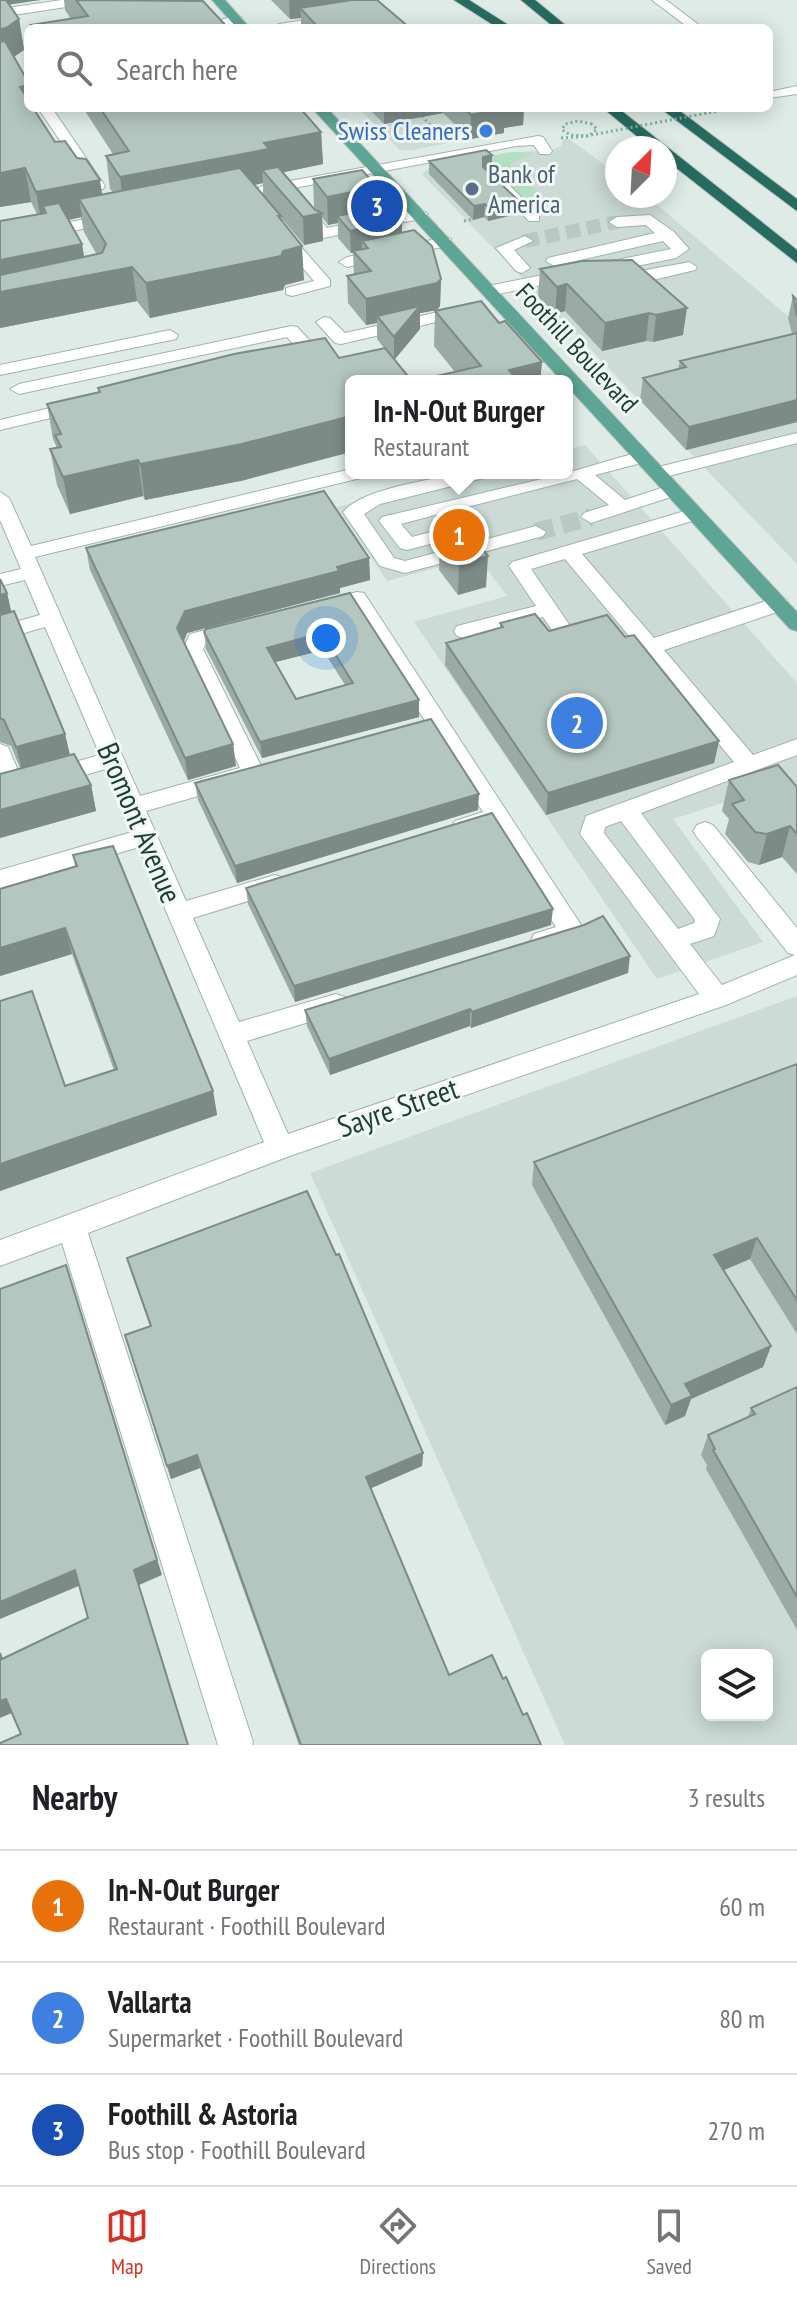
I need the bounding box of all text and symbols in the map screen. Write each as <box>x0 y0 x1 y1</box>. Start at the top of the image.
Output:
search box <box>24 24 773 112</box>
icon: search <box>52 46 96 90</box>
text: Search here <box>116 49 238 88</box>
place label: Swiss Cleaners <box>338 114 470 147</box>
marker: Swiss Cleaners <box>477 122 495 140</box>
north arrow <box>605 136 677 208</box>
place label: Bank of America <box>488 157 560 220</box>
pin: 3 <box>351 176 403 236</box>
marker: Bank of America <box>463 180 481 198</box>
street label: Foothill Boulevard <box>509 276 646 419</box>
popup <box>345 375 573 479</box>
text: In-N-Out Burger <box>373 391 545 430</box>
text: Restaurant <box>373 430 469 463</box>
pin: 1 <box>433 505 485 565</box>
your location <box>306 618 346 658</box>
pin: 2 <box>551 693 603 753</box>
street label: Bromont Avenue <box>89 736 192 909</box>
street label: Sayre Street <box>332 1068 464 1145</box>
map controls <box>701 1649 773 1721</box>
button: layers <box>701 1649 773 1721</box>
text: Nearby <box>32 1775 117 1819</box>
text: 3 results <box>688 1781 765 1814</box>
text: In-N-Out Burger <box>108 1870 279 1909</box>
text: 1 <box>52 1890 64 1923</box>
text: 60 m <box>719 1890 765 1923</box>
text: Restaurant · Foothill Boulevard <box>108 1909 386 1942</box>
text: Vallarta <box>108 1982 192 2021</box>
text: 2 <box>52 2002 64 2035</box>
text: 80 m <box>719 2002 765 2035</box>
text: Supermarket · Foothill Boulevard <box>108 2021 403 2054</box>
text: Foothill & Astoria <box>108 2094 298 2133</box>
text: 3 <box>52 2114 64 2147</box>
text: 270 m <box>707 2114 765 2147</box>
text: Bus stop · Foothill Boulevard <box>108 2133 366 2166</box>
tab: Map <box>105 2204 149 2280</box>
tab: Directions <box>360 2204 436 2280</box>
tab: Saved <box>646 2204 692 2280</box>

